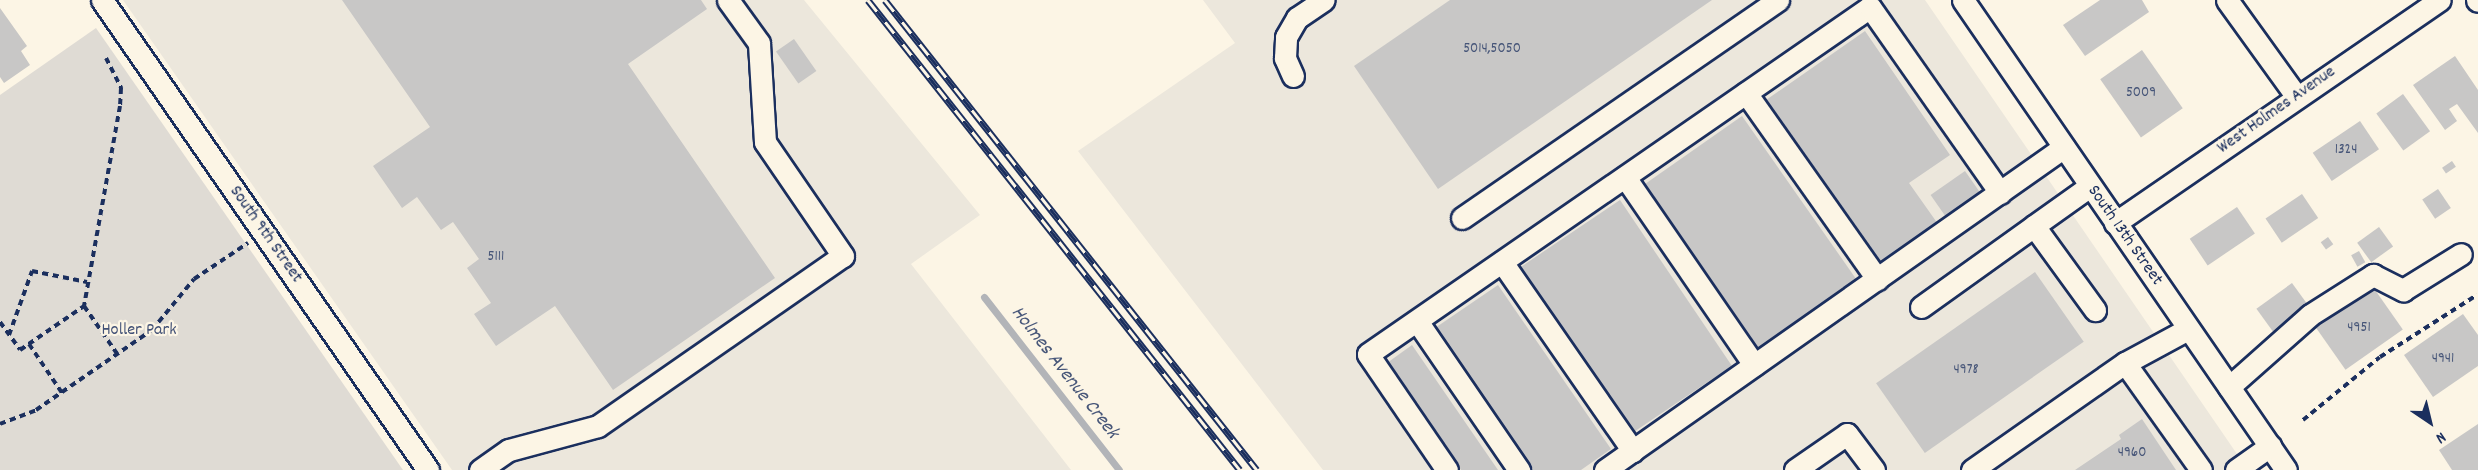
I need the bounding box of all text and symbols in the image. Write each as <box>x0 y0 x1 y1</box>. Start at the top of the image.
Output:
house number: 5014,5050 <box>1463 41 1521 59</box>
street label: West Holmes Avenue <box>2214 62 2340 160</box>
house number: 5009 <box>2126 85 2156 103</box>
house number: 1324 <box>2335 142 2357 160</box>
street label: South 9th Street <box>224 182 306 288</box>
street label: South 13th Street <box>2081 182 2167 290</box>
house number: 5111 <box>488 249 504 267</box>
water label: Holmes Avenue Creek <box>1005 302 1123 444</box>
park label: Holler Park <box>101 320 177 342</box>
house number: 4951 <box>2347 320 2371 338</box>
house number: 4941 <box>2432 351 2454 369</box>
house number: 4978 <box>1954 362 1978 380</box>
north arrow <box>2400 392 2460 452</box>
text: N <box>2431 425 2450 449</box>
house number: 4960 <box>2118 445 2146 463</box>

